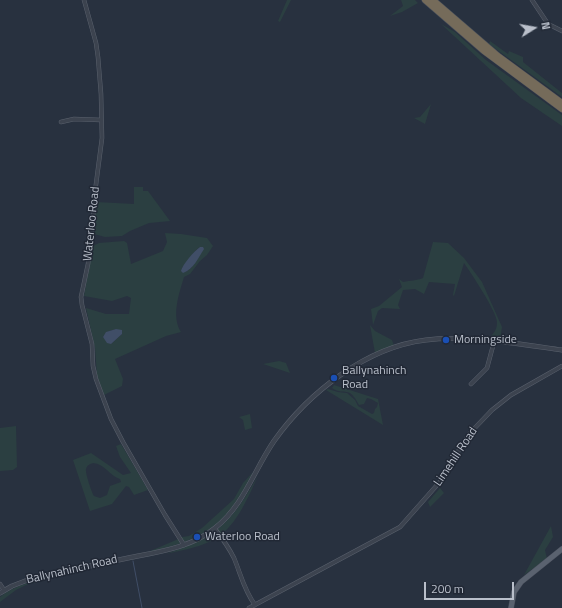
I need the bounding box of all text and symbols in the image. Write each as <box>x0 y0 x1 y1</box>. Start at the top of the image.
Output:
north arrow <box>514 8 554 48</box>
text: N <box>537 20 554 31</box>
street label: Waterloo Road <box>81 186 103 262</box>
place label: Morningside <box>454 333 517 347</box>
marker: Morningside <box>441 335 451 345</box>
place label: Ballynahinch Road <box>342 364 406 392</box>
marker: Ballynahinch Road <box>329 373 339 383</box>
street label: Limehill Road <box>431 425 481 489</box>
place label: Waterloo Road <box>205 530 280 544</box>
marker: Waterloo Road <box>192 532 202 542</box>
street label: Ballynahinch Road <box>25 553 119 587</box>
scale bar <box>426 574 516 600</box>
text: 200 m <box>431 579 464 598</box>

